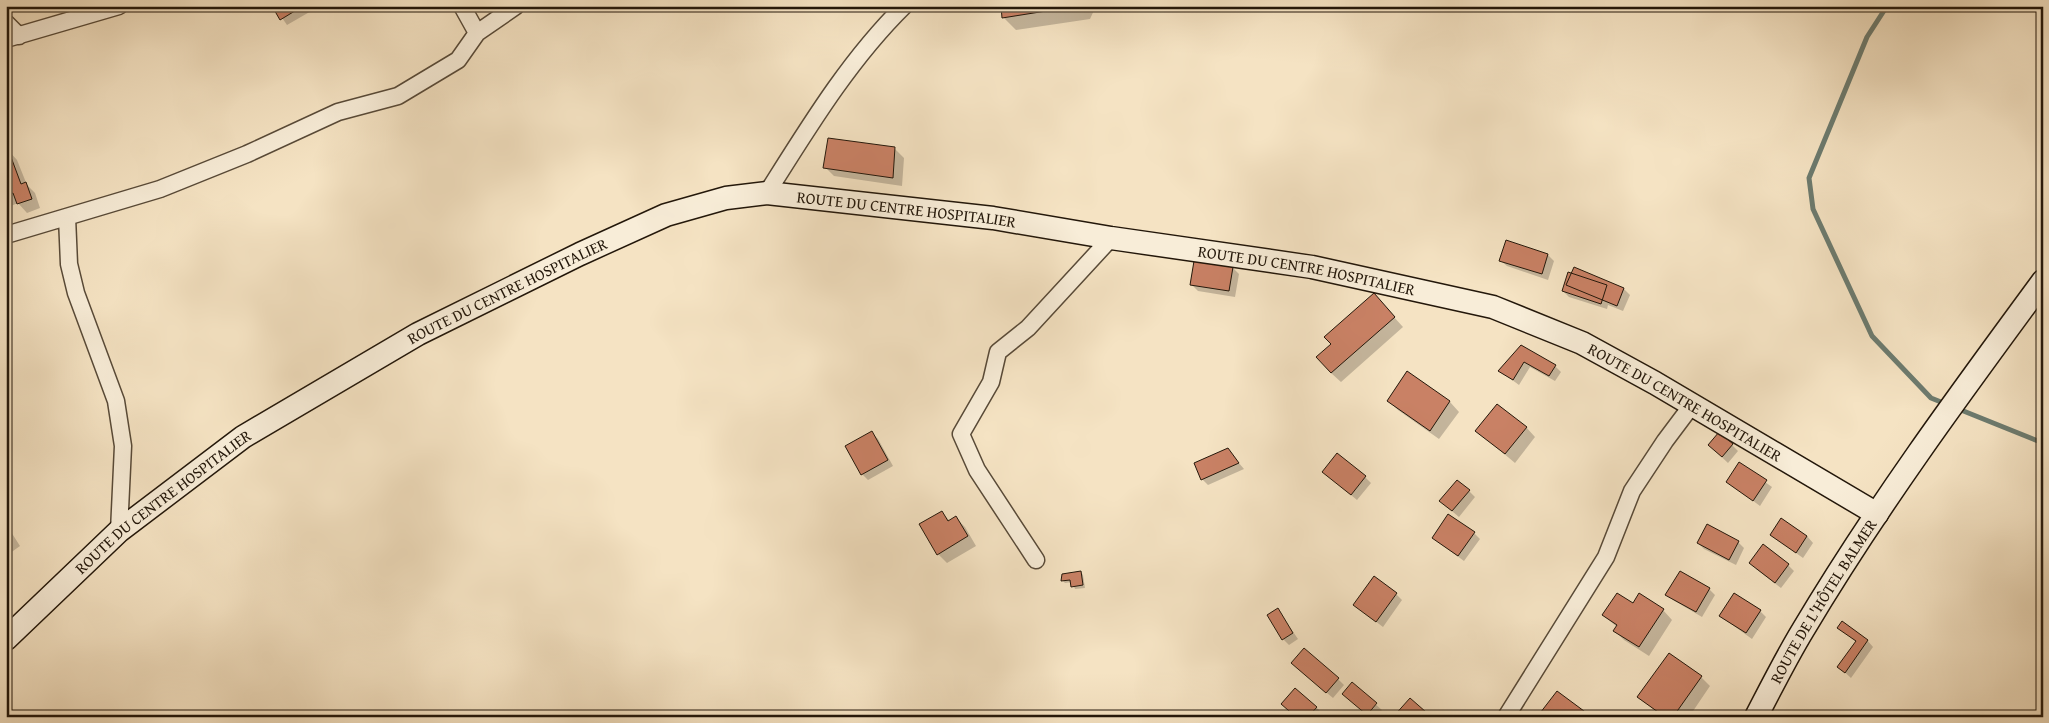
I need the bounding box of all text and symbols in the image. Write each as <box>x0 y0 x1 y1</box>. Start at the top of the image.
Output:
street label: ROUTE DU CENTRE HOSPITALIER <box>796 184 1019 234</box>
street label: ROUTE DU CENTRE HOSPITALIER <box>402 231 612 350</box>
street label: ROUTE DU CENTRE HOSPITALIER <box>1196 239 1418 302</box>
street label: ROUTE DU CENTRE HOSPITALIER <box>1584 337 1787 468</box>
street label: ROUTE DU CENTRE HOSPITALIER <box>69 423 256 579</box>
street label: ROUTE DE L'HÔTEL BALMER <box>1763 513 1883 688</box>

